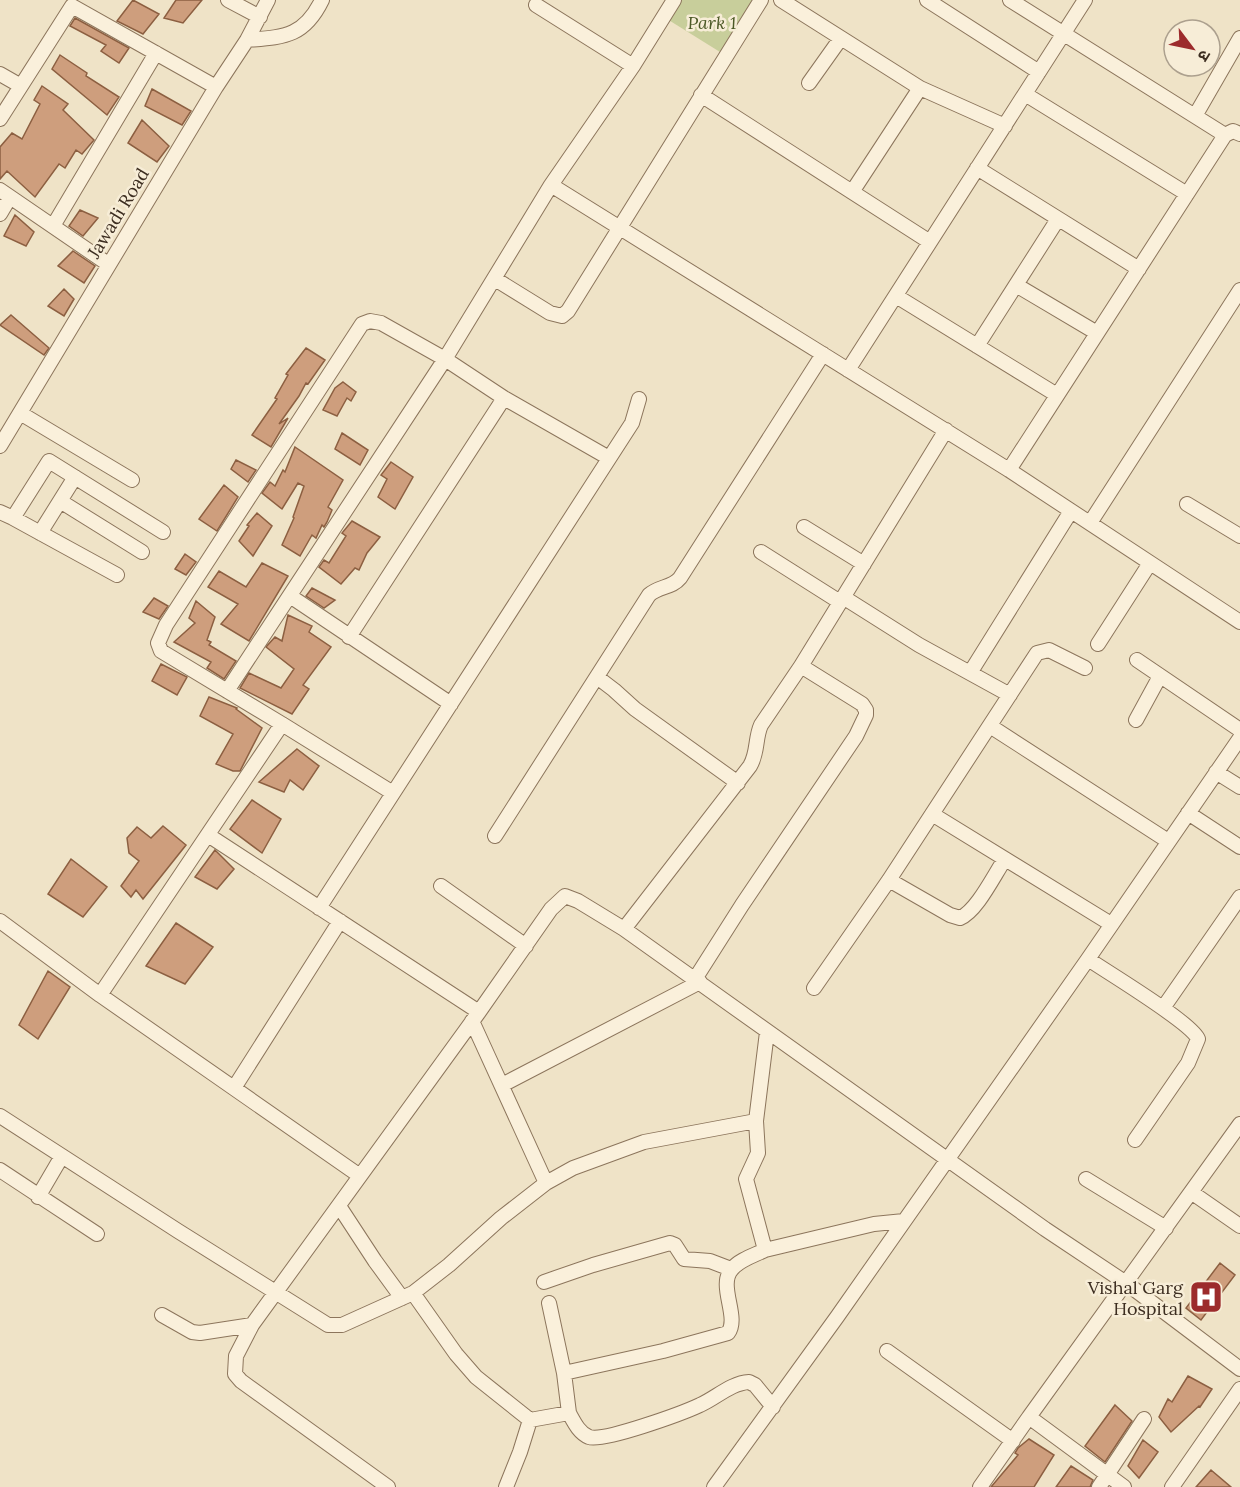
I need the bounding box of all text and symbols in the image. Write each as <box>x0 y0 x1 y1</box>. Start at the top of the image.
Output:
park label: Park 1 <box>688 11 736 34</box>
north arrow <box>1162 18 1222 78</box>
text: उ <box>1193 47 1216 66</box>
street label: Jawadi Road <box>82 163 154 263</box>
place label: Vishal Garg Hospital <box>1087 1276 1184 1320</box>
hospital icon: Vishal Garg Hospital <box>1188 1279 1224 1315</box>

